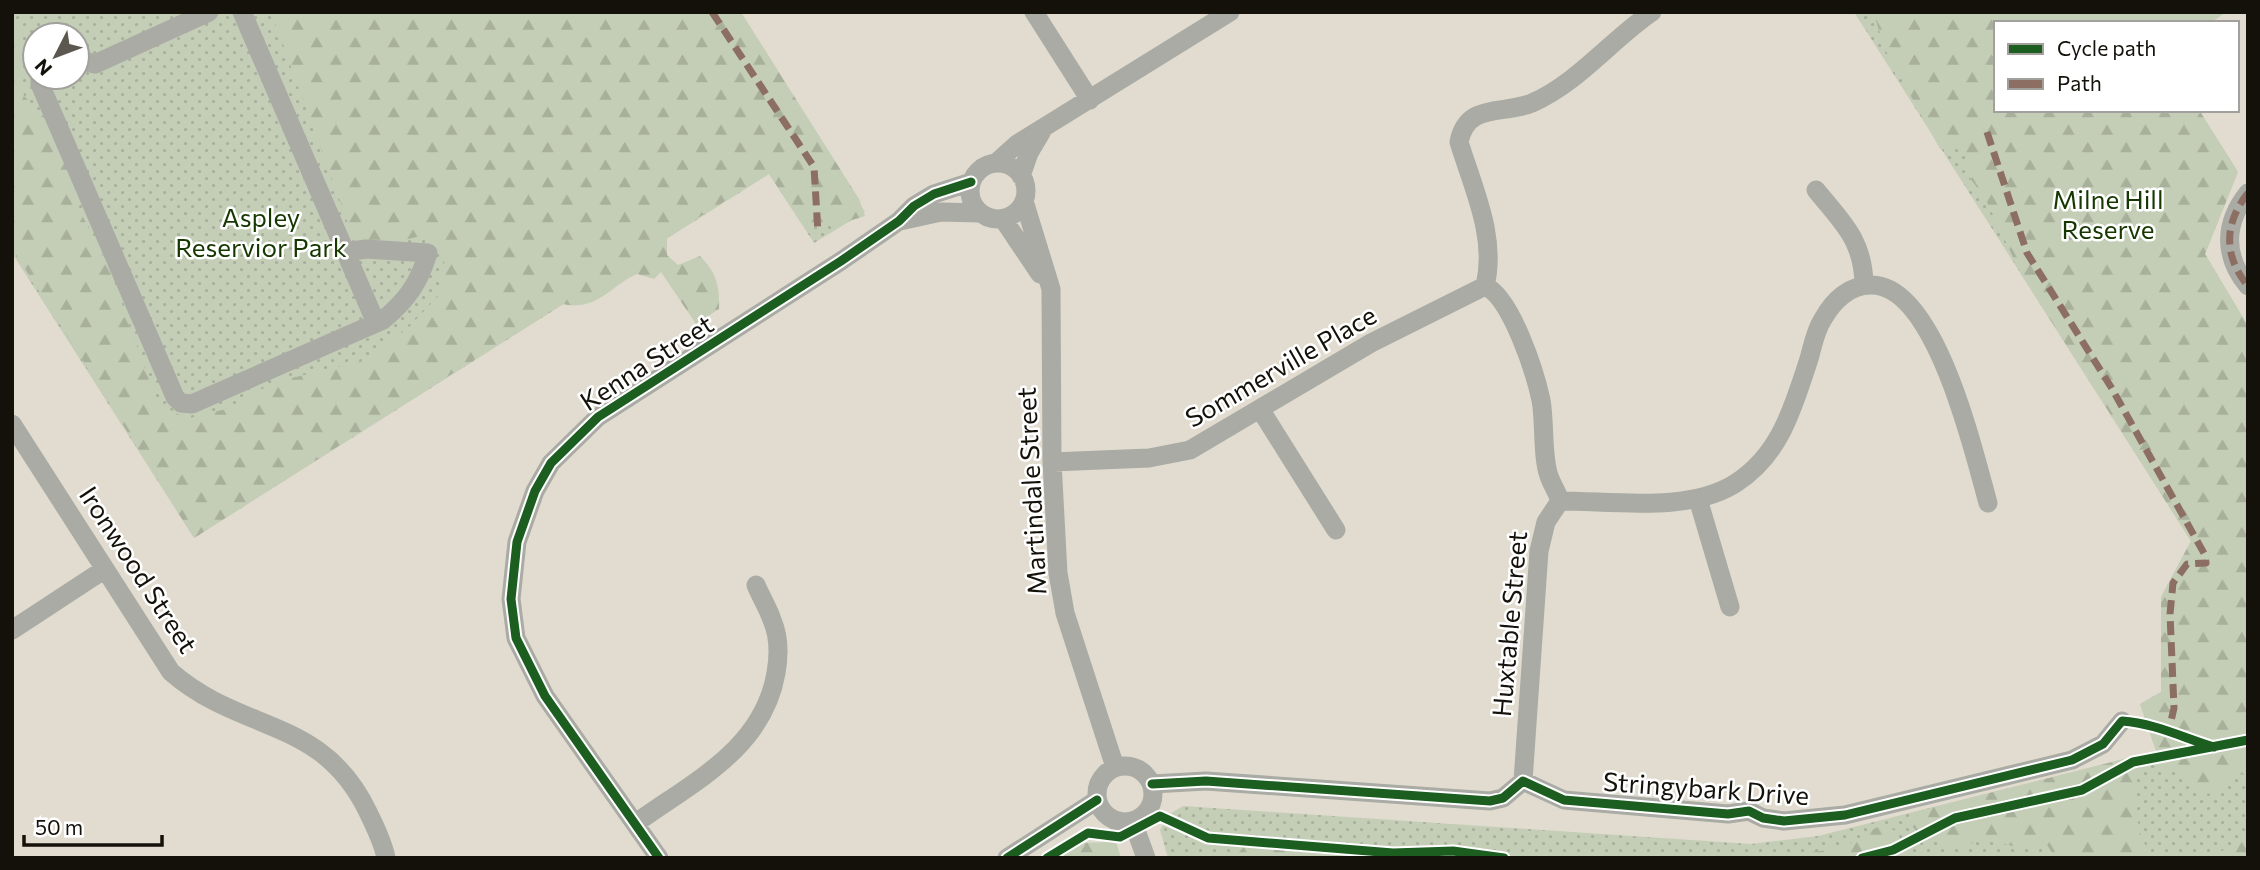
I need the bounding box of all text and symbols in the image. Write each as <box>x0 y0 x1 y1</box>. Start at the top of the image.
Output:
north arrow <box>21 21 91 91</box>
legend <box>1994 21 2239 112</box>
text: Cycle path <box>2057 35 2156 60</box>
text: N <box>30 55 56 81</box>
text: Path <box>2057 70 2102 95</box>
park label: Milne Hill Reserve <box>2052 183 2164 244</box>
park label: Aspley Reservior Park <box>175 201 347 262</box>
street label: Sommerville Place <box>1179 298 1381 433</box>
street label: Kenna Street <box>574 307 718 416</box>
street label: Martindale Street <box>1010 386 1051 596</box>
street label: Ironwood Street <box>74 480 205 658</box>
street label: Huxtable Street <box>1485 530 1532 718</box>
street label: Stringybark Drive <box>1602 765 1810 810</box>
scale bar <box>24 804 163 848</box>
text: 50 m <box>35 814 83 839</box>

